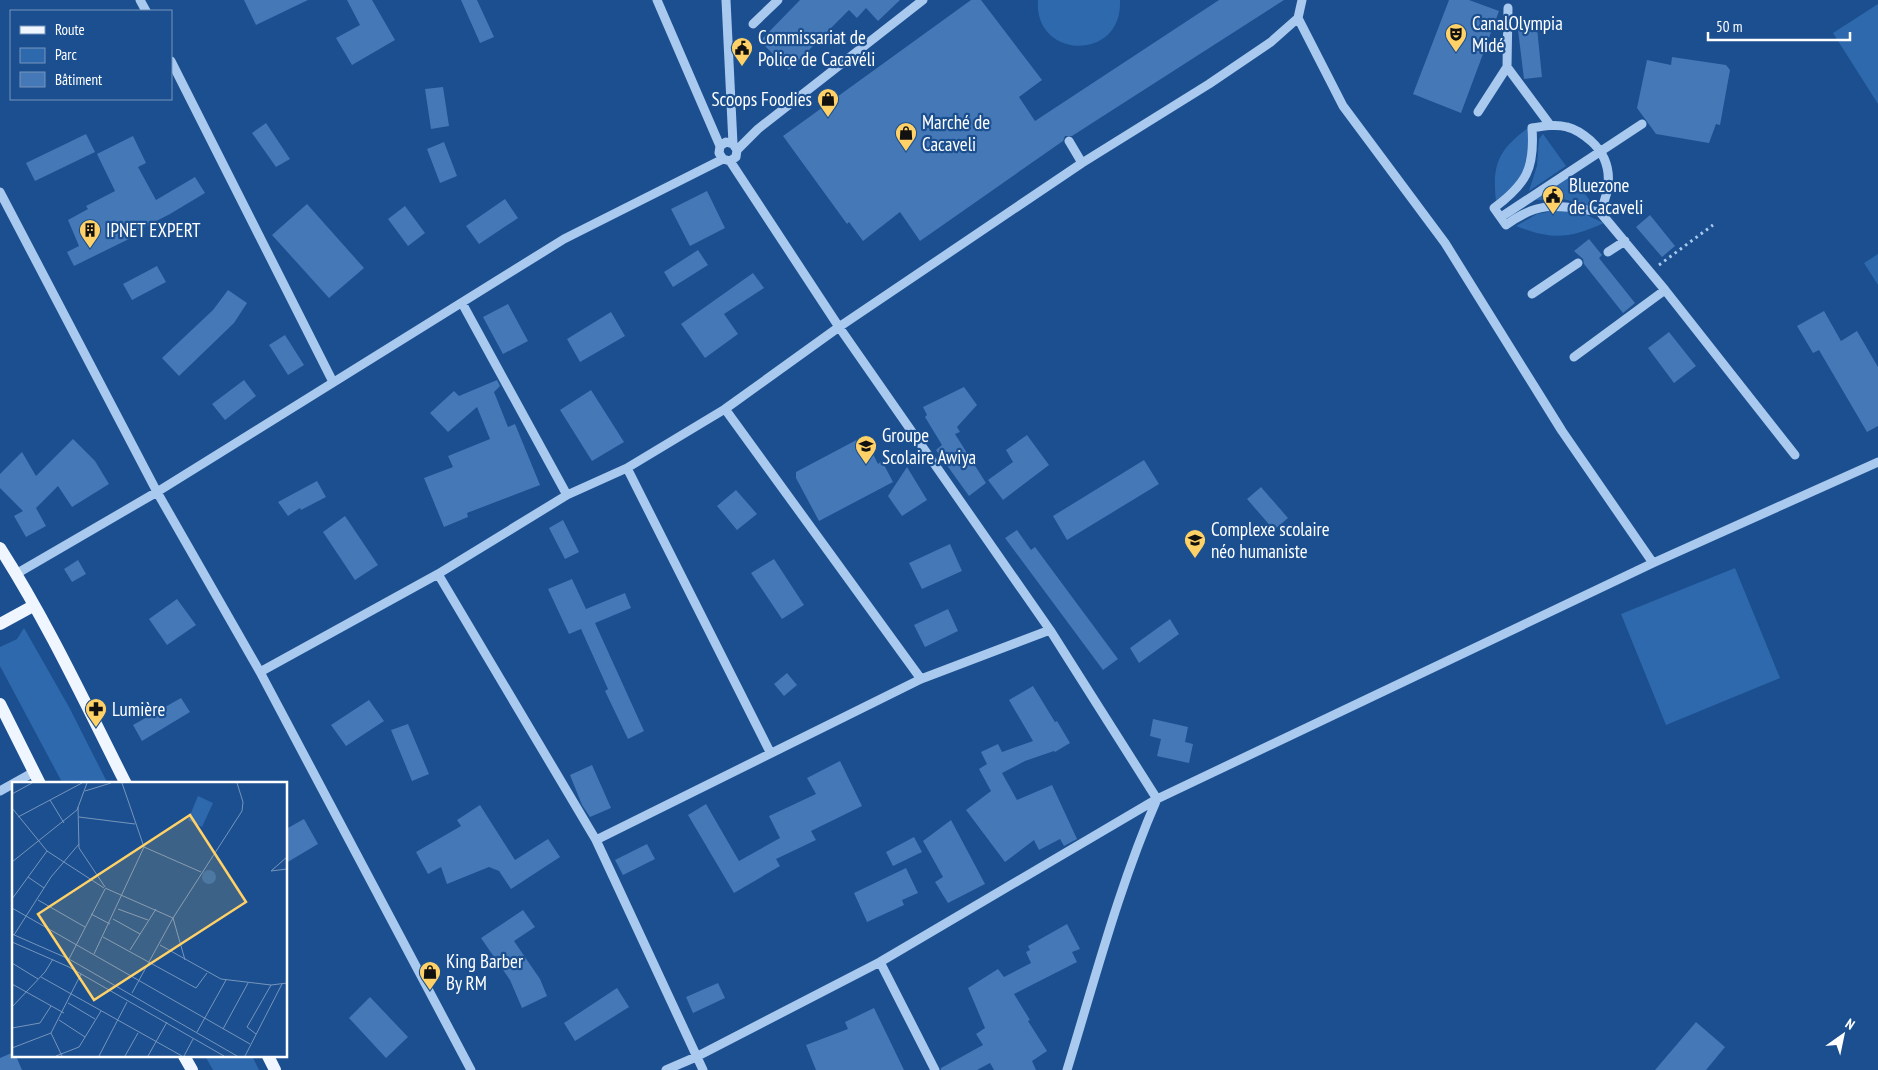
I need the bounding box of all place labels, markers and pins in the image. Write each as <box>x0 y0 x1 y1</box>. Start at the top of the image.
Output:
place label: CanalOlympia Midé <box>1472 11 1563 57</box>
theatre icon: CanalOlympia Midé <box>1444 22 1468 53</box>
place label: Commissariat de Police de Cacavéli <box>758 25 875 71</box>
public building icon: Commissariat de Police de Cacavéli <box>730 36 754 67</box>
place label: Scoops Foodies <box>711 87 812 111</box>
shop icon: Scoops Foodies <box>816 87 840 118</box>
place label: Marché de Cacaveli <box>922 110 990 156</box>
shop icon: Marché de Cacaveli <box>894 121 918 152</box>
place label: Bluezone de Cacaveli <box>1569 173 1643 219</box>
public building icon: Bluezone de Cacaveli <box>1541 184 1565 215</box>
building icon: IPNET EXPERT <box>78 218 102 249</box>
place label: IPNET EXPERT <box>106 218 201 242</box>
place label: Groupe Scolaire Awiya <box>882 423 976 469</box>
school or university icon: Groupe Scolaire Awiya <box>854 434 878 465</box>
place label: Complexe scolaire néo humaniste <box>1211 517 1330 563</box>
school or university icon: Complexe scolaire néo humaniste <box>1183 528 1207 559</box>
pharmacy icon: Lumière <box>84 697 108 728</box>
place label: Lumière <box>112 697 165 721</box>
place label: King Barber By RM <box>446 949 524 995</box>
shop icon: King Barber By RM <box>418 960 442 991</box>

